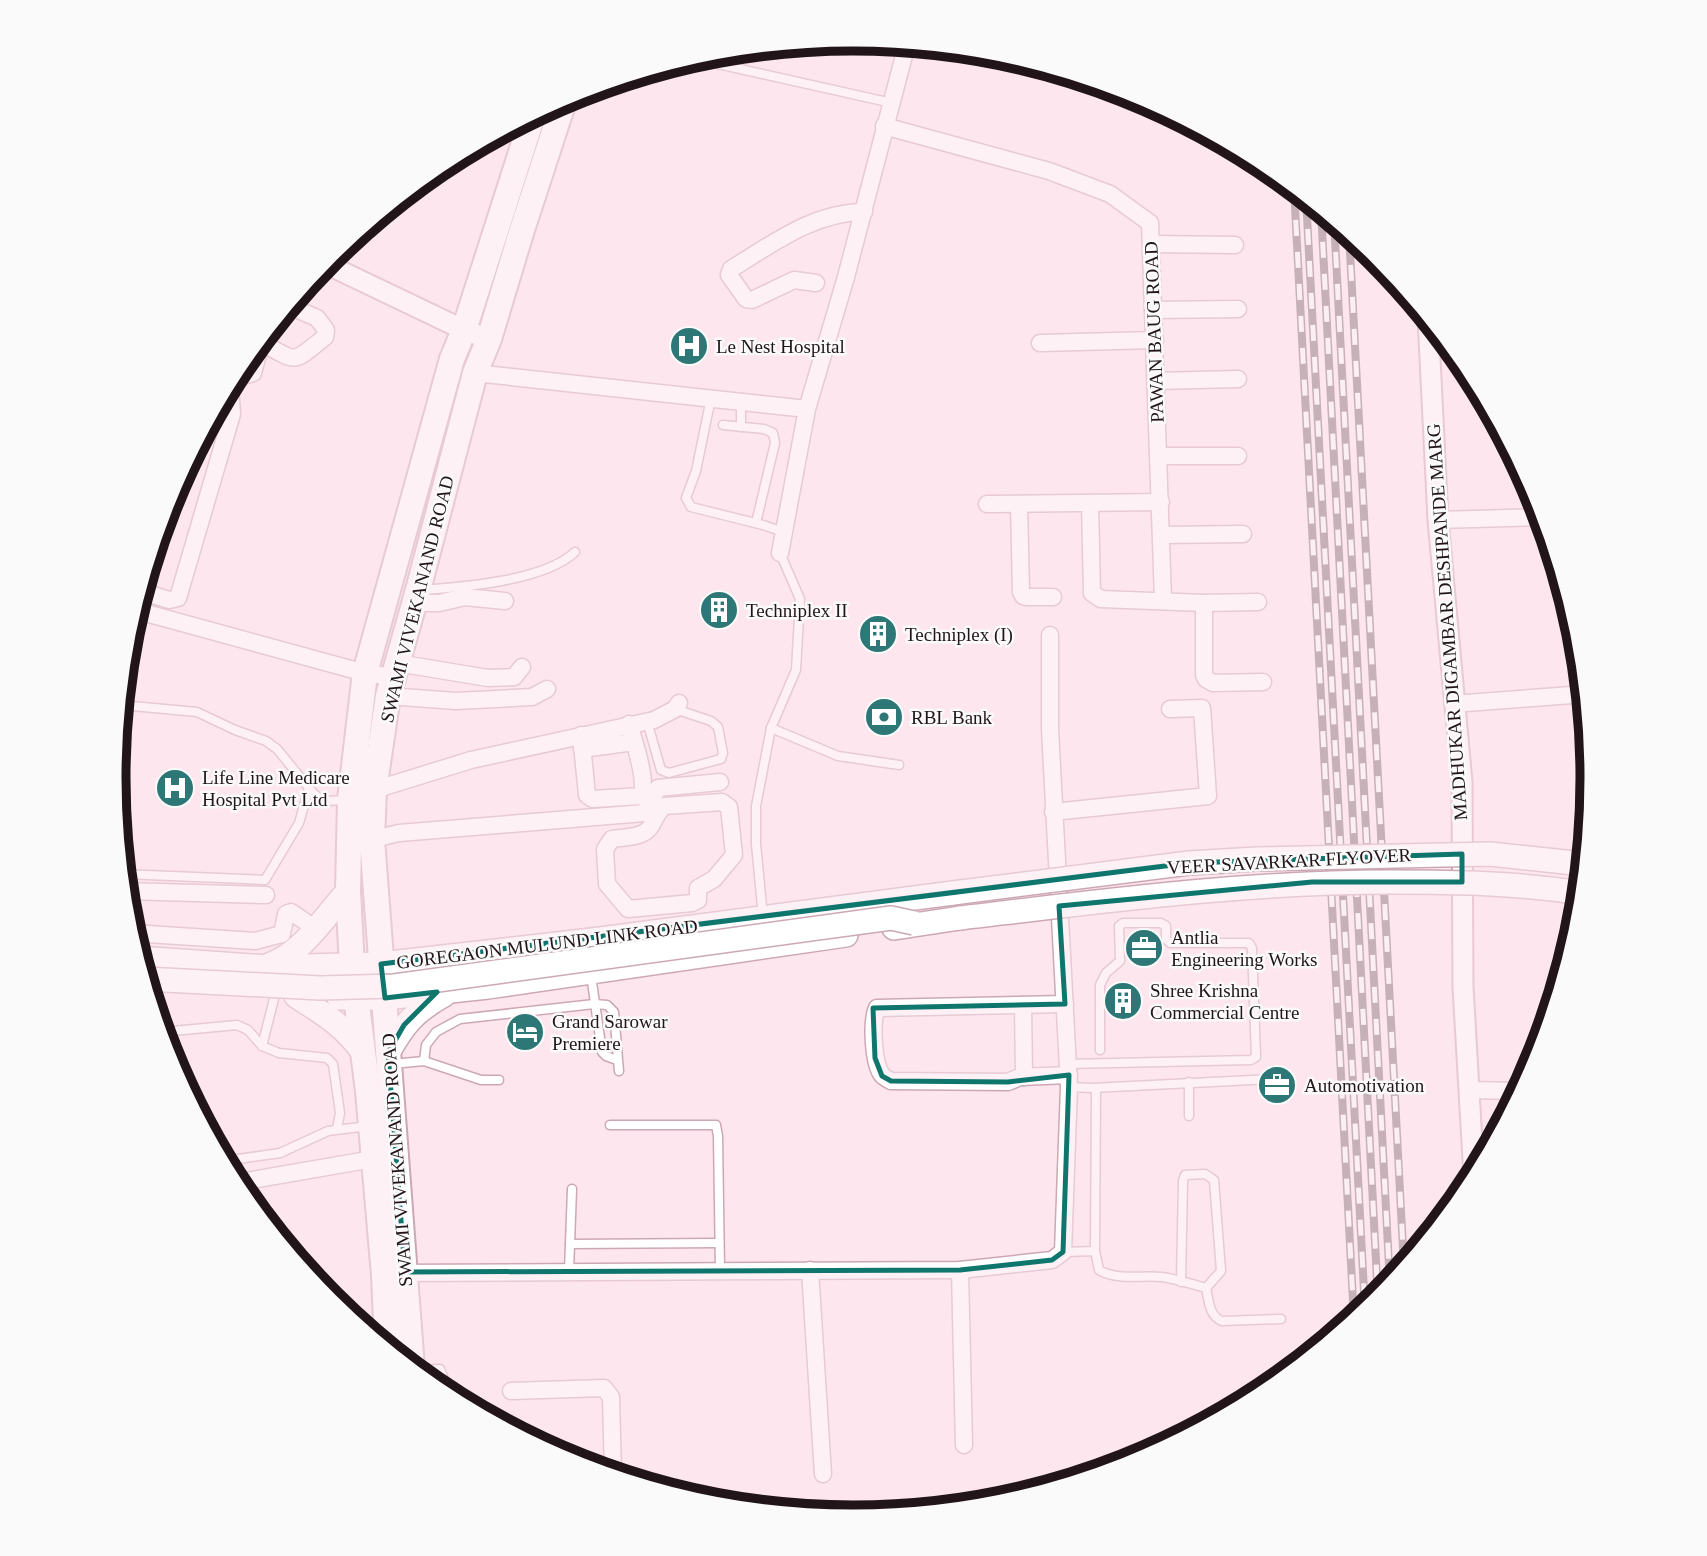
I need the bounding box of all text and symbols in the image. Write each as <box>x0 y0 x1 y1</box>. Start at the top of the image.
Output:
street label: PAWAN BAUG ROAD <box>1140 241 1168 423</box>
hospital icon: Le Nest Hospital <box>668 325 710 367</box>
place label: Le Nest Hospital <box>716 336 845 357</box>
street label: MADHUKAR DIGAMBAR DESHPANDE MARG <box>1423 423 1471 821</box>
street label: SWAMI VIVEKANAND ROAD <box>376 473 458 725</box>
building icon: Techniplex II <box>698 589 740 631</box>
place label: Techniplex II <box>746 600 848 621</box>
building icon: Techniplex (I) <box>857 613 899 655</box>
place label: Techniplex (I) <box>905 624 1013 646</box>
bank icon: RBL Bank <box>863 696 905 738</box>
place label: RBL Bank <box>911 707 993 728</box>
hospital icon: Life Line Medicare Hospital Pvt Ltd <box>154 767 196 809</box>
place label: Life Line Medicare Hospital Pvt Ltd <box>202 767 350 810</box>
street label: VEER SAVARKAR FLYOVER <box>1166 844 1412 878</box>
street label: GOREGAON MULUND LINK ROAD <box>395 915 699 973</box>
office icon: Antlia Engineering Works <box>1123 927 1165 969</box>
place label: Antlia Engineering Works <box>1171 927 1317 970</box>
building icon: Shree Krishna Commercial Centre <box>1102 980 1144 1022</box>
place label: Shree Krishna Commercial Centre <box>1150 980 1299 1023</box>
hotel icon: Grand Sarowar Premiere <box>504 1011 546 1053</box>
place label: Grand Sarowar Premiere <box>552 1011 668 1054</box>
street label: SWAMI VIVEKANAND ROAD <box>378 1033 416 1287</box>
office icon: Automotivation <box>1256 1064 1298 1106</box>
place label: Automotivation <box>1304 1075 1425 1096</box>

